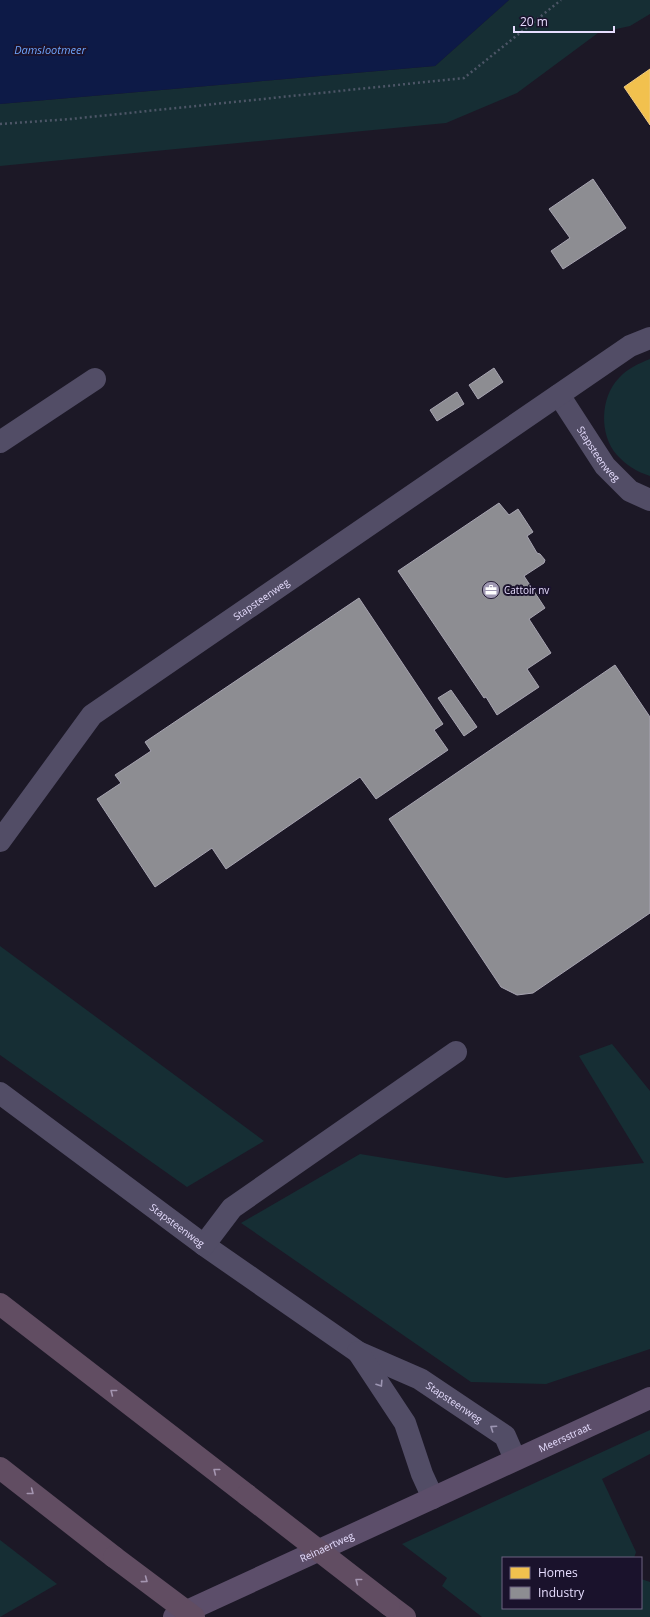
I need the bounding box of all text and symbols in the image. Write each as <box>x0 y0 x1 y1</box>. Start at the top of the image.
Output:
scale bar <box>514 8 614 34</box>
text: 20 m <box>520 13 548 30</box>
water label: Damslootmeer <box>14 42 86 57</box>
street label: Stapsteenweg <box>574 423 624 485</box>
street label: Stapsteenweg <box>230 574 292 623</box>
office icon: Cattoir nv <box>481 580 501 600</box>
place label: Cattoir nv <box>504 583 549 597</box>
street label: Stapsteenweg <box>147 1200 208 1250</box>
street label: Stapsteenweg <box>423 1378 486 1426</box>
one-way arrow <box>375 1380 382 1387</box>
one-way arrow <box>111 1389 118 1396</box>
street label: Meersstraat <box>536 1419 593 1455</box>
one-way arrow <box>490 1425 497 1433</box>
one-way arrow <box>214 1469 221 1476</box>
one-way arrow <box>26 1487 33 1494</box>
street label: Reinaertweg <box>297 1528 356 1565</box>
legend <box>502 1557 642 1609</box>
text: Homes <box>538 1564 578 1581</box>
one-way arrow <box>141 1576 148 1583</box>
one-way arrow <box>356 1579 363 1586</box>
text: Industry <box>538 1584 585 1601</box>

